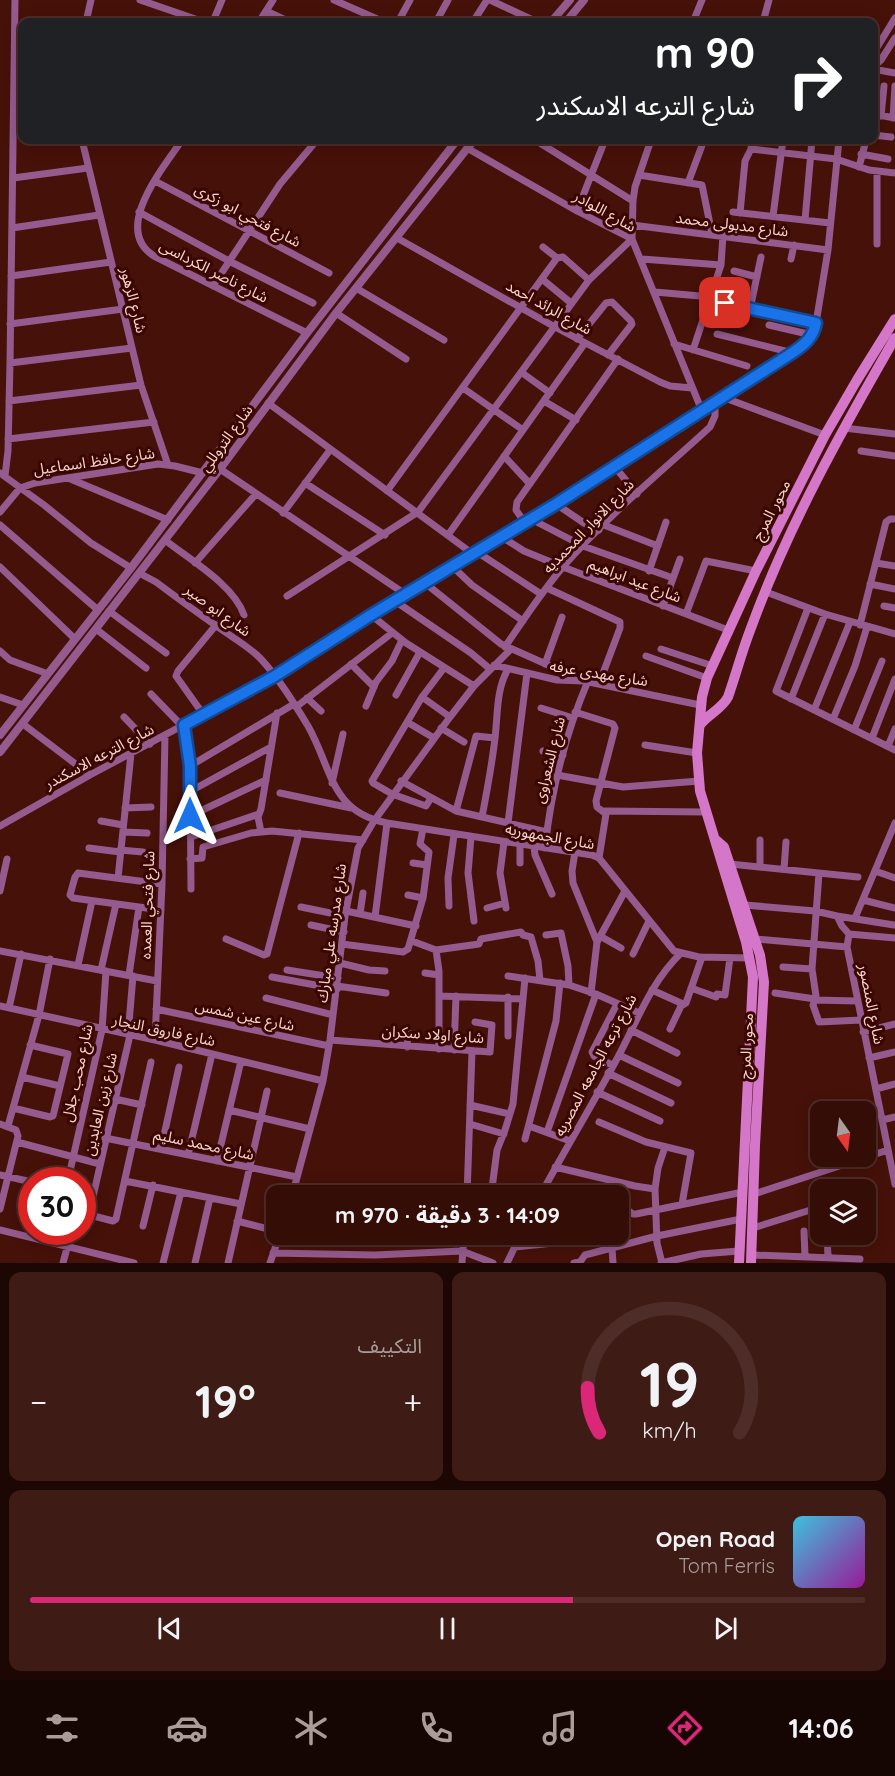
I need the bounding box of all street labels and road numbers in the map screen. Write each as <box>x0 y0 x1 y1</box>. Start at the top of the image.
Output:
street label: شارع فتحي ابو زكرى <box>190 179 305 254</box>
street label: شارع اللوادر <box>568 186 640 239</box>
street label: شارع مدبولى محمد <box>674 208 790 243</box>
street label: شارع ناصر الكرداسى <box>155 235 272 309</box>
street label: شارع الزهور <box>113 264 151 336</box>
street label: شارع الرائد احمد <box>501 276 595 341</box>
street label: شارع التروللي <box>195 400 259 477</box>
street label: شارع حافظ اسماعيل <box>32 443 157 482</box>
street label: شارع الانوار المحمديه <box>538 475 640 579</box>
street label: محور المرج <box>748 476 797 545</box>
street label: شارع عيد ابراهيم <box>585 554 684 609</box>
street label: شارع ابو صير <box>179 579 255 643</box>
street label: شارع مهدى عرفه <box>548 656 650 693</box>
street label: شارع الشعراوى <box>529 714 572 806</box>
street label: شارع الترعه الاسكندر <box>40 719 159 796</box>
street label: شارع الجمهوريه <box>503 819 596 856</box>
street label: شارع فتحي العمده <box>136 850 161 960</box>
street label: شارع مدرسه علي مبارك <box>312 862 353 1004</box>
street label: شارع المنصور <box>852 961 889 1047</box>
street label: شارع ترعه الجامعه المصريه <box>549 990 643 1141</box>
street label: شارع عين شمس <box>193 995 297 1038</box>
street label: شارع فاروق النجار <box>109 1010 217 1053</box>
street label: محور المرج <box>735 1013 760 1079</box>
street label: شارع اولاد سكران <box>381 1021 485 1050</box>
street label: شارع محب جلال <box>57 1022 100 1124</box>
street label: شارع زين العابدين <box>79 1050 124 1158</box>
street label: شارع محمد سليم <box>152 1124 256 1167</box>

